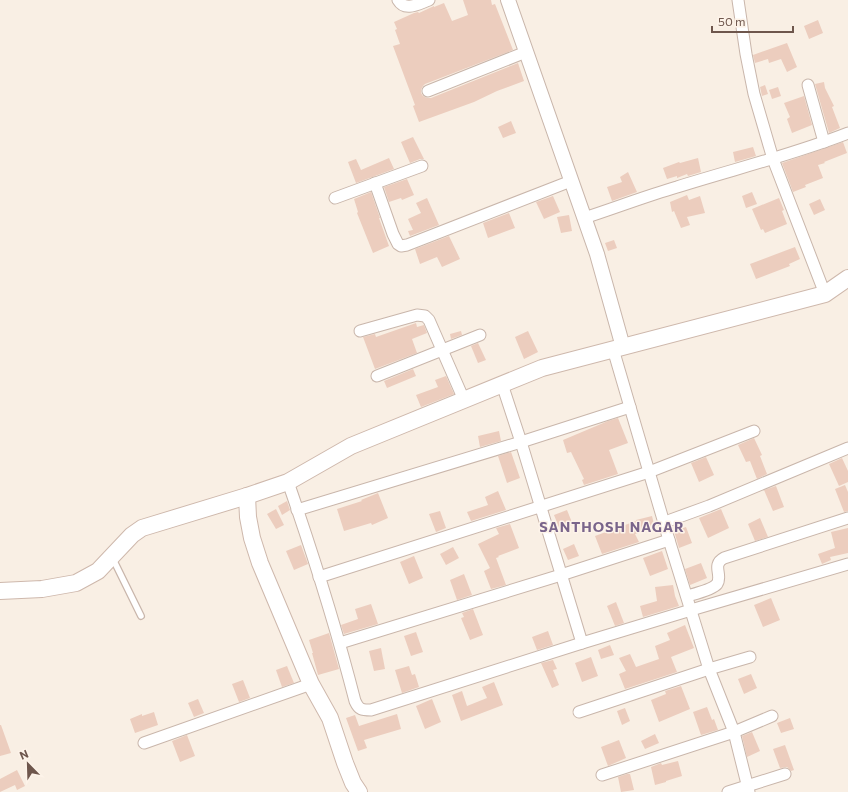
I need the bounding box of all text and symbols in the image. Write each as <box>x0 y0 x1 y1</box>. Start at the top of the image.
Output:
scale bar <box>712 8 793 34</box>
text: 50 m <box>718 14 746 28</box>
district label: SANTHOSH NAGAR <box>539 518 685 535</box>
north arrow <box>8 744 48 784</box>
text: N <box>18 747 30 762</box>

